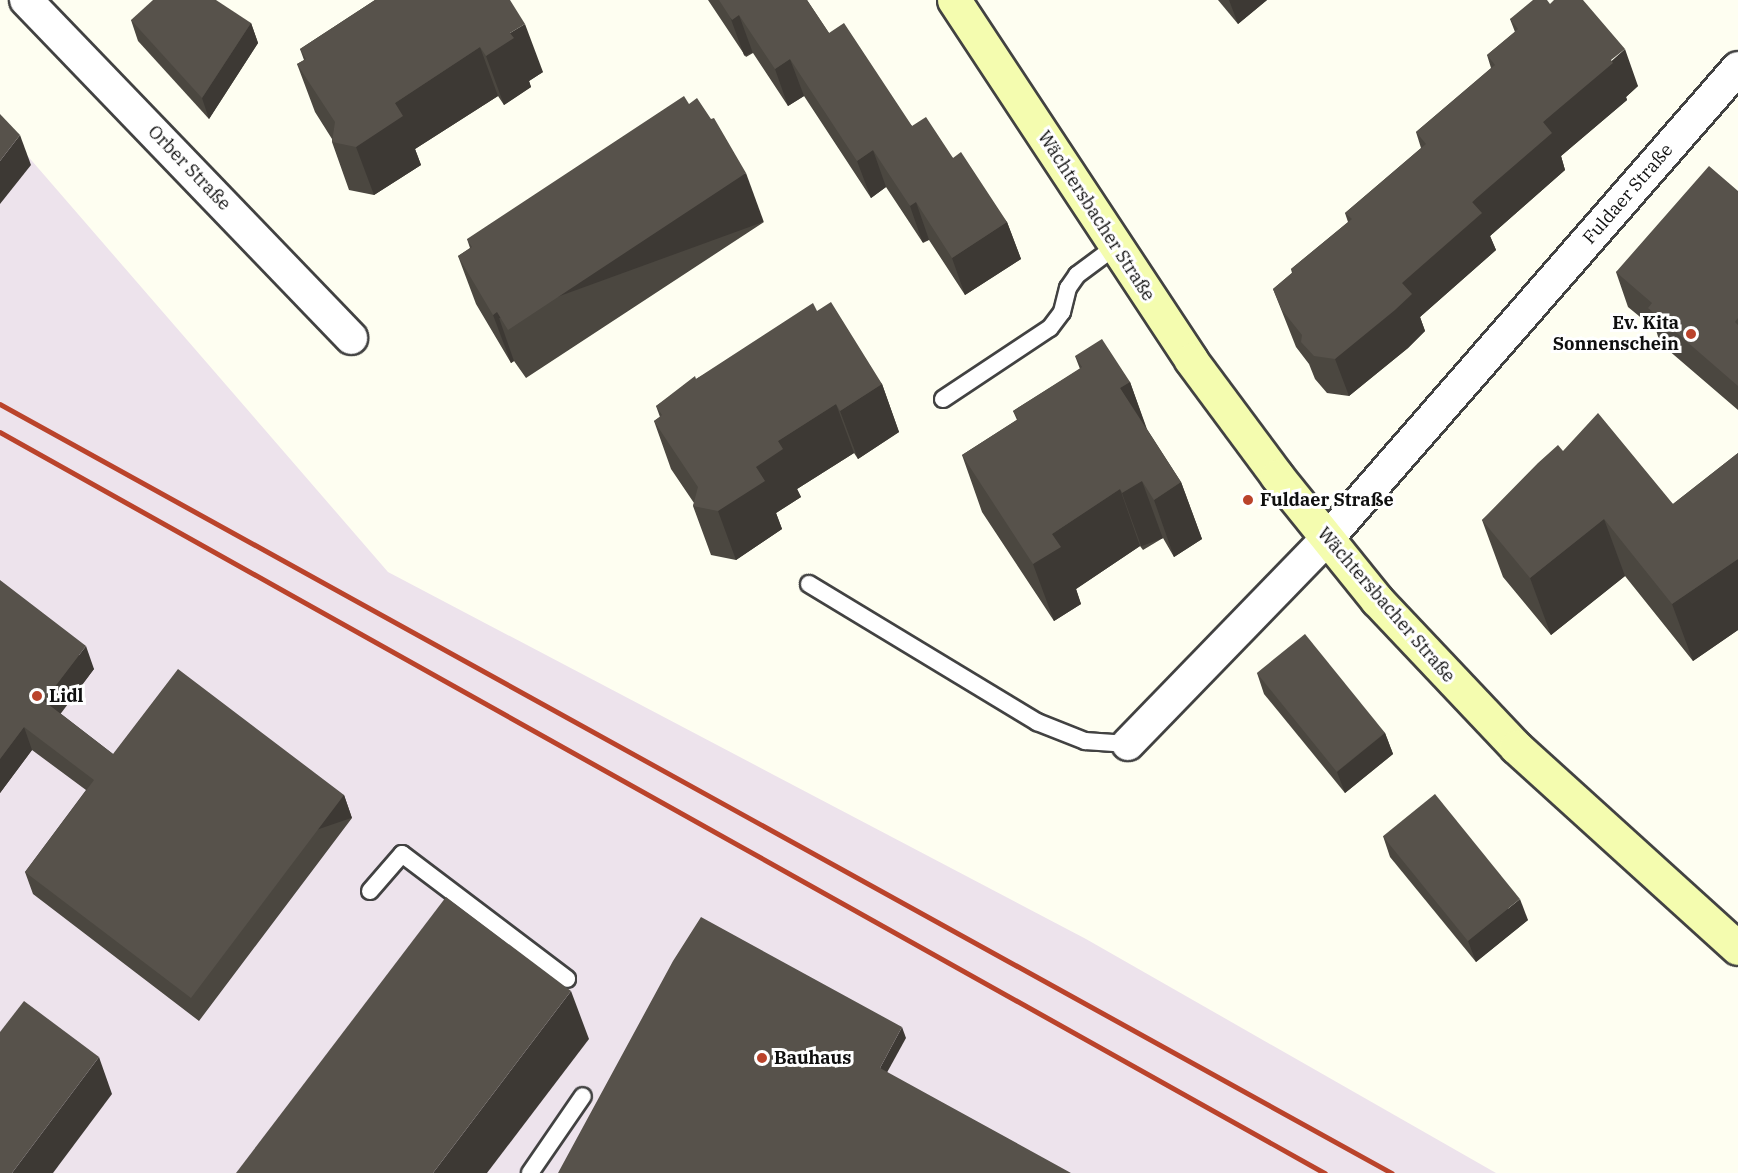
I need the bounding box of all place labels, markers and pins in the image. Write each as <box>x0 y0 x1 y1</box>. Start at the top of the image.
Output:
place label: Ev. Kita Sonnenschein <box>1553 313 1679 356</box>
marker: Ev. Kita Sonnenschein <box>1684 327 1698 341</box>
place label: Fuldaer Straße <box>1260 489 1394 511</box>
marker: Fuldaer Straße <box>1241 493 1255 507</box>
place label: Lidl <box>49 685 83 707</box>
marker: Lidl <box>30 689 44 703</box>
place label: Bauhaus <box>774 1047 851 1069</box>
marker: Bauhaus <box>755 1051 769 1065</box>

